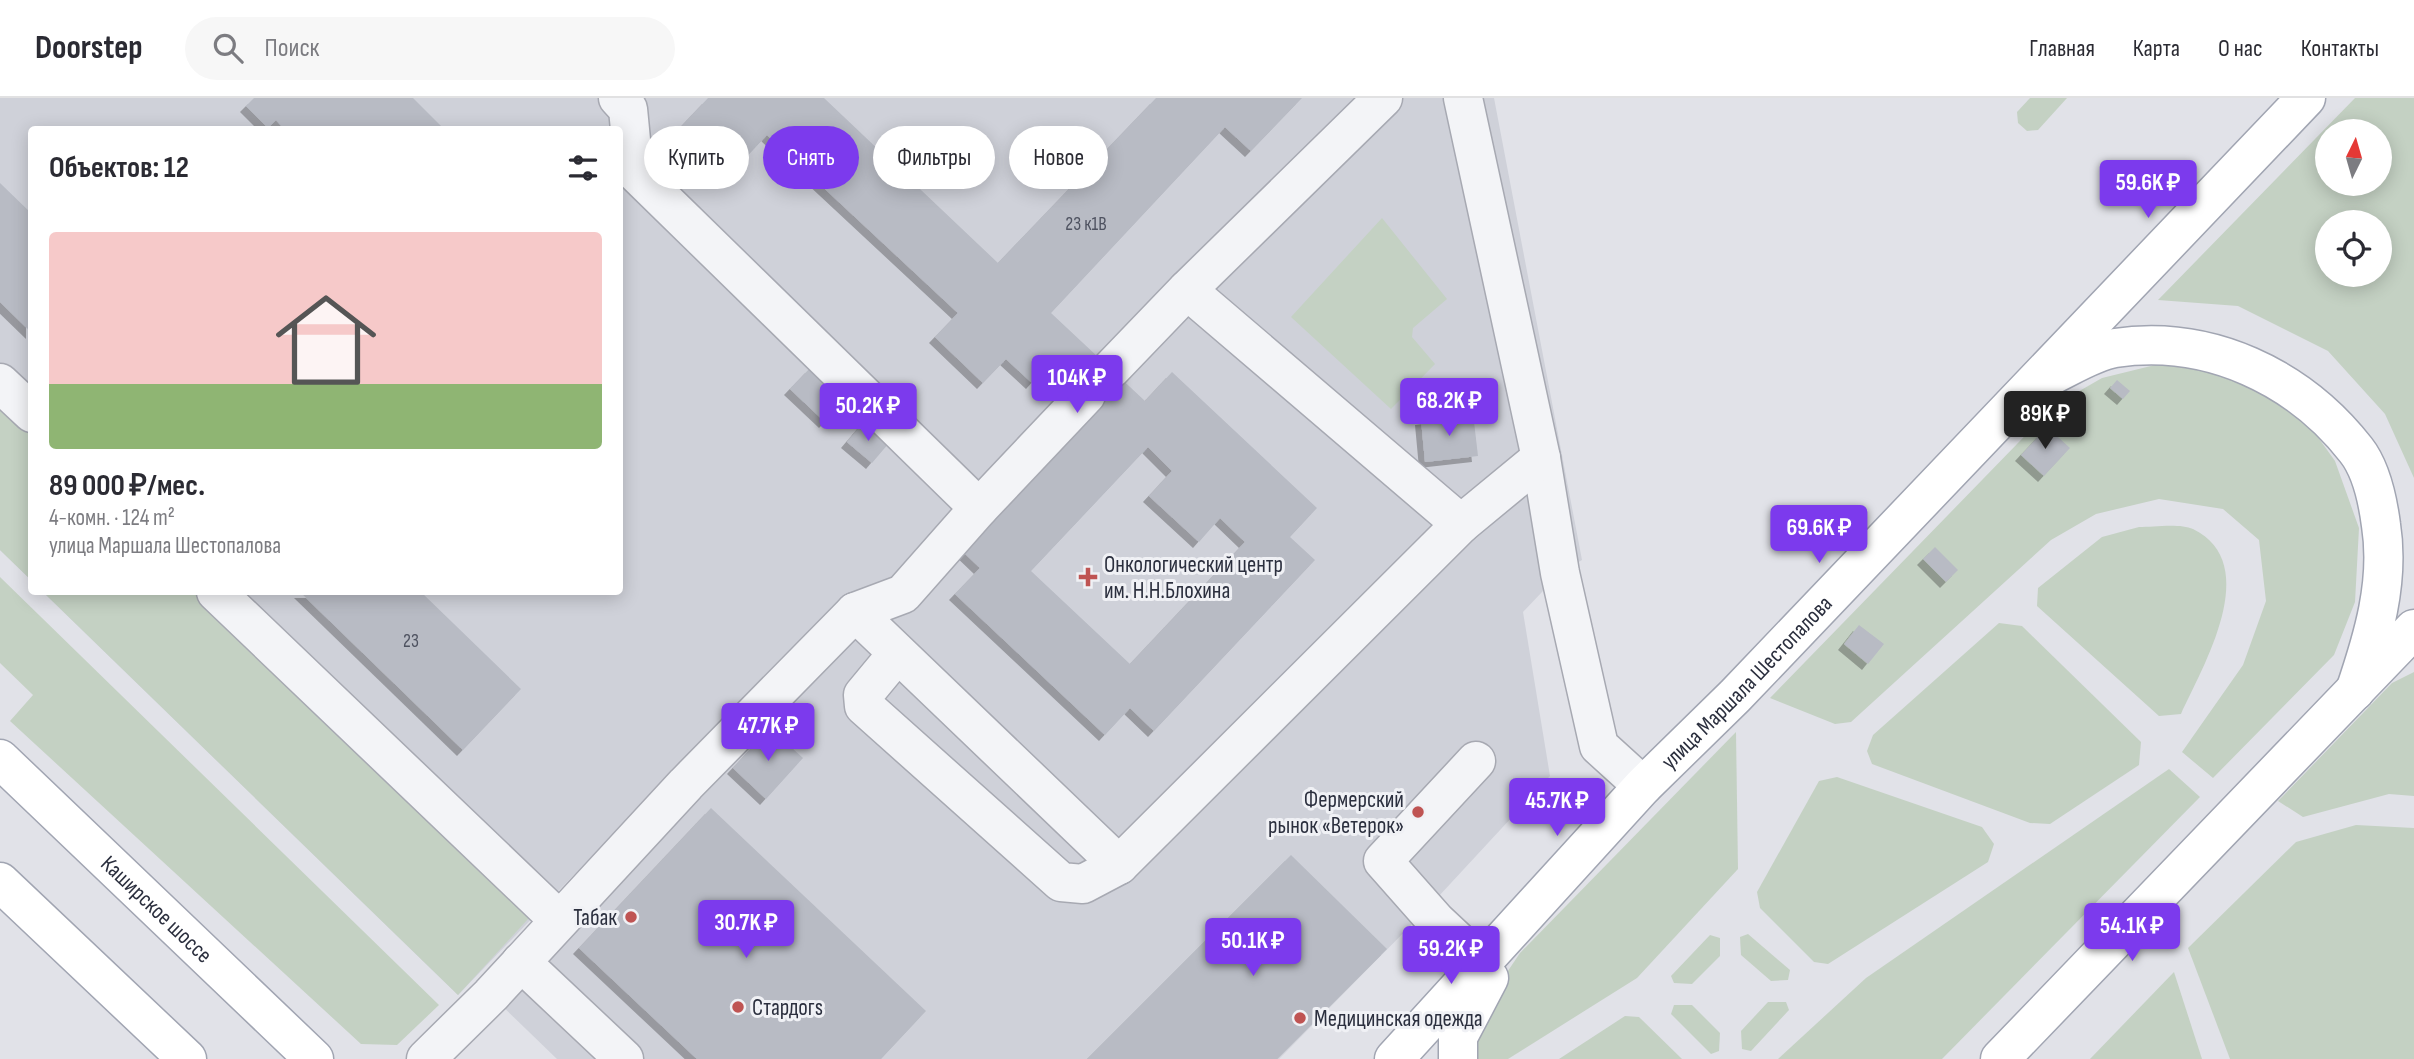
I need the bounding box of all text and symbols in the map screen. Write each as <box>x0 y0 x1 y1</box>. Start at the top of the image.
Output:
search box <box>185 17 675 80</box>
text: Doorstep <box>35 28 143 68</box>
icon: search <box>209 29 247 67</box>
text: Поиск <box>265 33 319 64</box>
text: Главная <box>2029 34 2095 63</box>
text: Карта <box>2133 34 2180 63</box>
text: О нас <box>2218 34 2263 63</box>
text: Контакты <box>2301 34 2379 63</box>
north arrow <box>2315 119 2392 196</box>
map controls <box>2315 119 2392 287</box>
chip: Купить <box>644 126 749 189</box>
chip: Снять <box>763 126 859 189</box>
chip: Фильтры <box>873 126 995 189</box>
chip: Новое <box>1009 126 1108 189</box>
icon: filters <box>564 149 602 187</box>
text: Объектов: 12 <box>49 150 189 186</box>
pin: 59.6K ₽ <box>2083 160 2213 220</box>
text: 59.6K ₽ <box>2116 169 2180 197</box>
button: locate <box>2315 210 2392 287</box>
house number: 23 к1В <box>1065 213 1107 236</box>
icon: home <box>263 277 389 403</box>
pin: 104K ₽ <box>1020 356 1134 415</box>
text: 104K ₽ <box>1048 364 1106 392</box>
pin: 68.2K ₽ <box>1384 378 1514 438</box>
pin: 50.2K ₽ <box>803 384 933 443</box>
text: 68.2K ₽ <box>1416 387 1482 415</box>
text: 50.2K ₽ <box>836 392 900 420</box>
pin: 89K ₽ <box>1996 392 2094 451</box>
text: 89K ₽ <box>2020 400 2070 428</box>
text: 89 000 ₽/мес. <box>49 468 205 504</box>
text: 4-комн. · 124 m² <box>49 504 175 532</box>
pin: 69.6K ₽ <box>1754 505 1884 565</box>
text: 69.6K ₽ <box>1786 514 1852 542</box>
text: улица Маршала Шестопалова <box>49 532 281 560</box>
place label: Онкологический центр им. Н.Н.Блохина <box>1104 551 1283 605</box>
marker: Онкологический центр им. Н.Н.Блохина <box>1078 567 1098 587</box>
street label: улица Маршала Шестопалова <box>1656 590 1838 775</box>
house number: 23 <box>403 630 419 653</box>
pin: 47.7K ₽ <box>703 704 833 763</box>
text: 47.7K ₽ <box>737 712 799 740</box>
pin: 45.7K ₽ <box>1492 778 1622 838</box>
place label: Фермерский рынок «Ветерок» <box>1268 786 1404 840</box>
text: 45.7K ₽ <box>1525 787 1589 815</box>
marker: Фермерский рынок «Ветерок» <box>1410 804 1426 820</box>
street label: Каширское шоссе <box>95 850 218 969</box>
pin: 30.7K ₽ <box>681 900 811 960</box>
place label: Табак <box>573 904 617 932</box>
pin: 54.1K ₽ <box>2067 904 2197 963</box>
marker: Табак <box>623 909 639 925</box>
text: 30.7K ₽ <box>714 909 778 937</box>
text: 54.1K ₽ <box>2100 912 2164 940</box>
pin: 50.1K ₽ <box>1188 918 1318 978</box>
pin: 59.2K ₽ <box>1386 926 1516 986</box>
text: 50.1K ₽ <box>1221 927 1285 955</box>
text: 59.2K ₽ <box>1419 935 1483 963</box>
place label: Стардогs <box>752 994 823 1022</box>
marker: Стардогs <box>730 999 746 1015</box>
place label: Медицинская одежда <box>1314 1005 1483 1033</box>
marker: Медицинская одежда <box>1292 1010 1308 1026</box>

